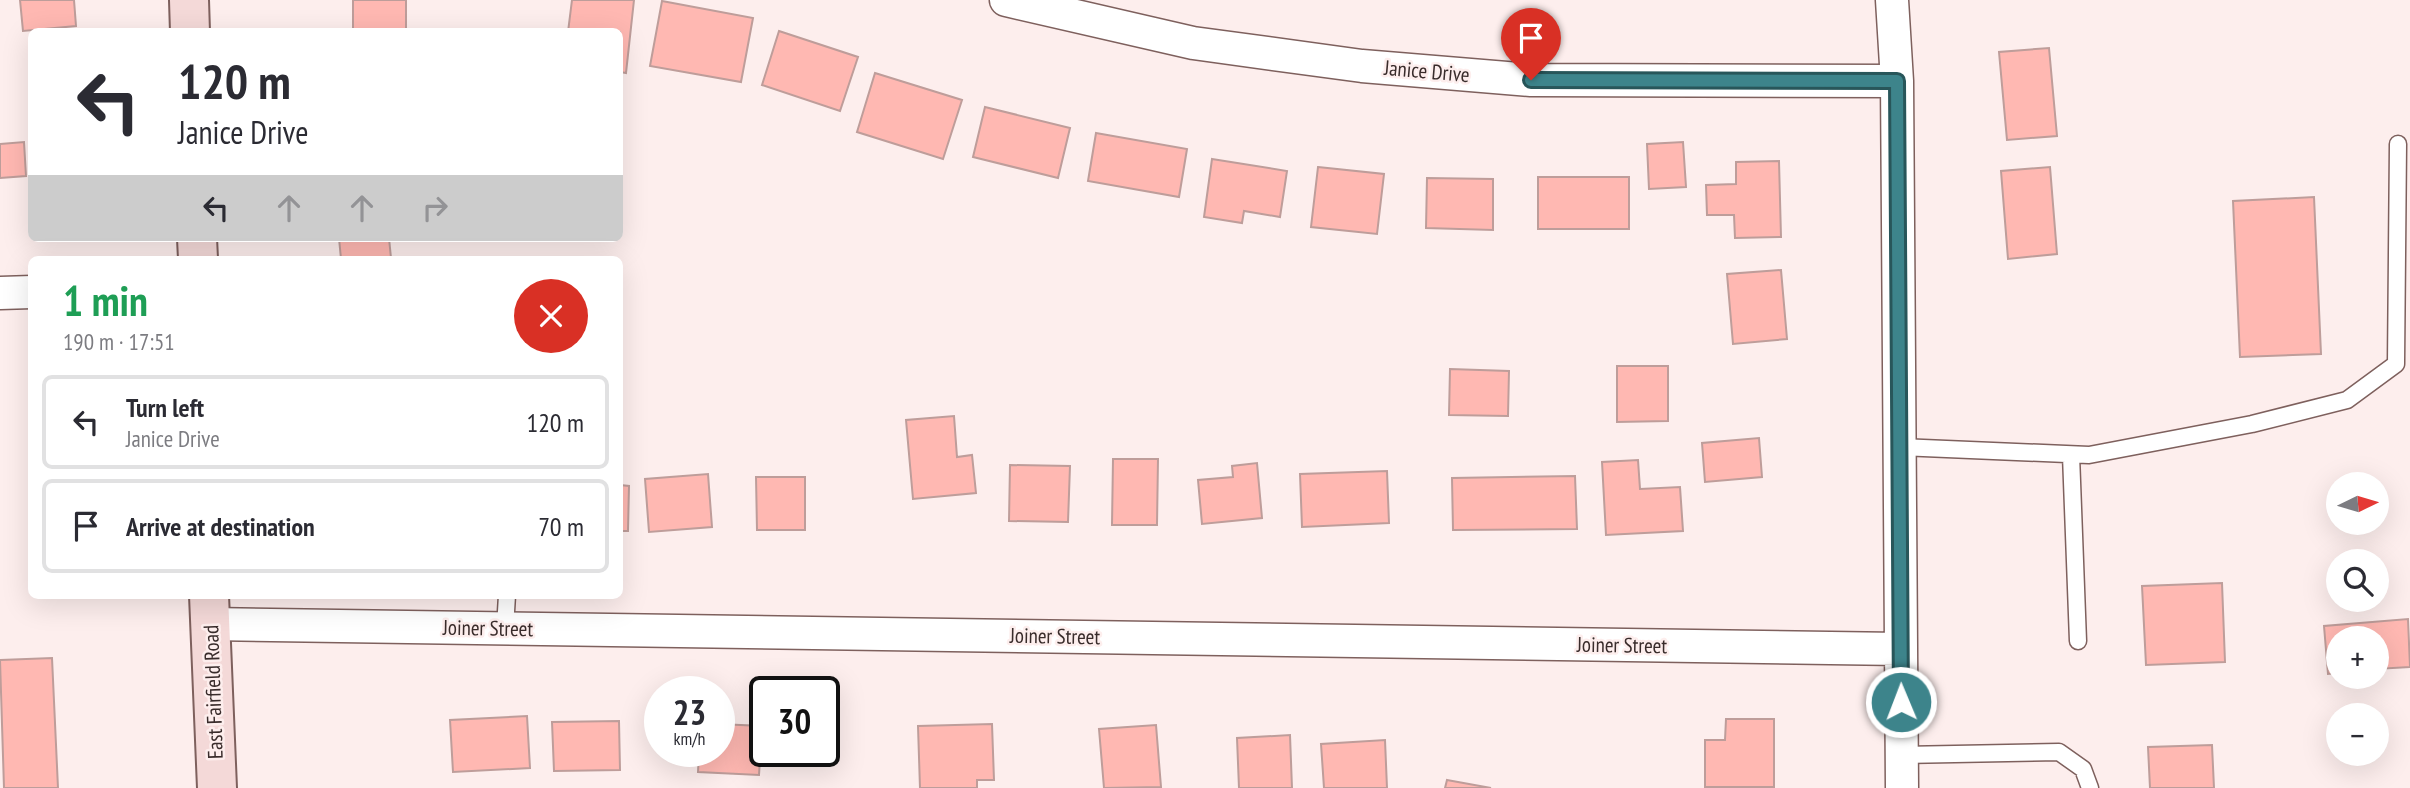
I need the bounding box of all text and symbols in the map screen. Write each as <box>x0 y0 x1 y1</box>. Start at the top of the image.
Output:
pin <box>1501 8 1561 80</box>
icon: arrive <box>1512 19 1550 57</box>
text: 120 m <box>178 49 291 113</box>
street label: Janice Drive <box>1382 54 1471 88</box>
icon: left <box>63 56 154 147</box>
text: Janice Drive <box>178 111 309 153</box>
icon: left <box>197 189 235 227</box>
icon: ahead <box>270 189 308 227</box>
icon: ahead <box>343 189 381 227</box>
icon: right <box>416 189 454 227</box>
text: 1 min <box>63 273 148 328</box>
button: close <box>514 279 588 353</box>
text: 190 m · 17:51 <box>63 327 175 356</box>
text: Turn left <box>126 391 204 424</box>
icon: left <box>67 403 105 441</box>
text: 120 m <box>526 406 584 439</box>
text: Janice Drive <box>126 424 220 453</box>
north arrow <box>2326 472 2389 536</box>
map controls <box>2326 472 2389 766</box>
icon: arrive <box>67 507 105 545</box>
text: Arrive at destination <box>126 510 315 543</box>
text: 70 m <box>538 510 584 543</box>
button: search <box>2326 549 2389 612</box>
street label: Joiner Street <box>442 614 534 642</box>
street label: Joiner Street <box>1009 622 1101 650</box>
street label: East Fairfield Road <box>197 624 229 760</box>
button: + <box>2326 626 2389 689</box>
street label: Joiner Street <box>1576 631 1668 659</box>
position arrow <box>1864 665 1938 739</box>
speed limit sign: 30 <box>749 676 840 767</box>
text: 23 <box>673 689 706 735</box>
button: − <box>2326 703 2389 766</box>
text: km/h <box>674 727 705 750</box>

